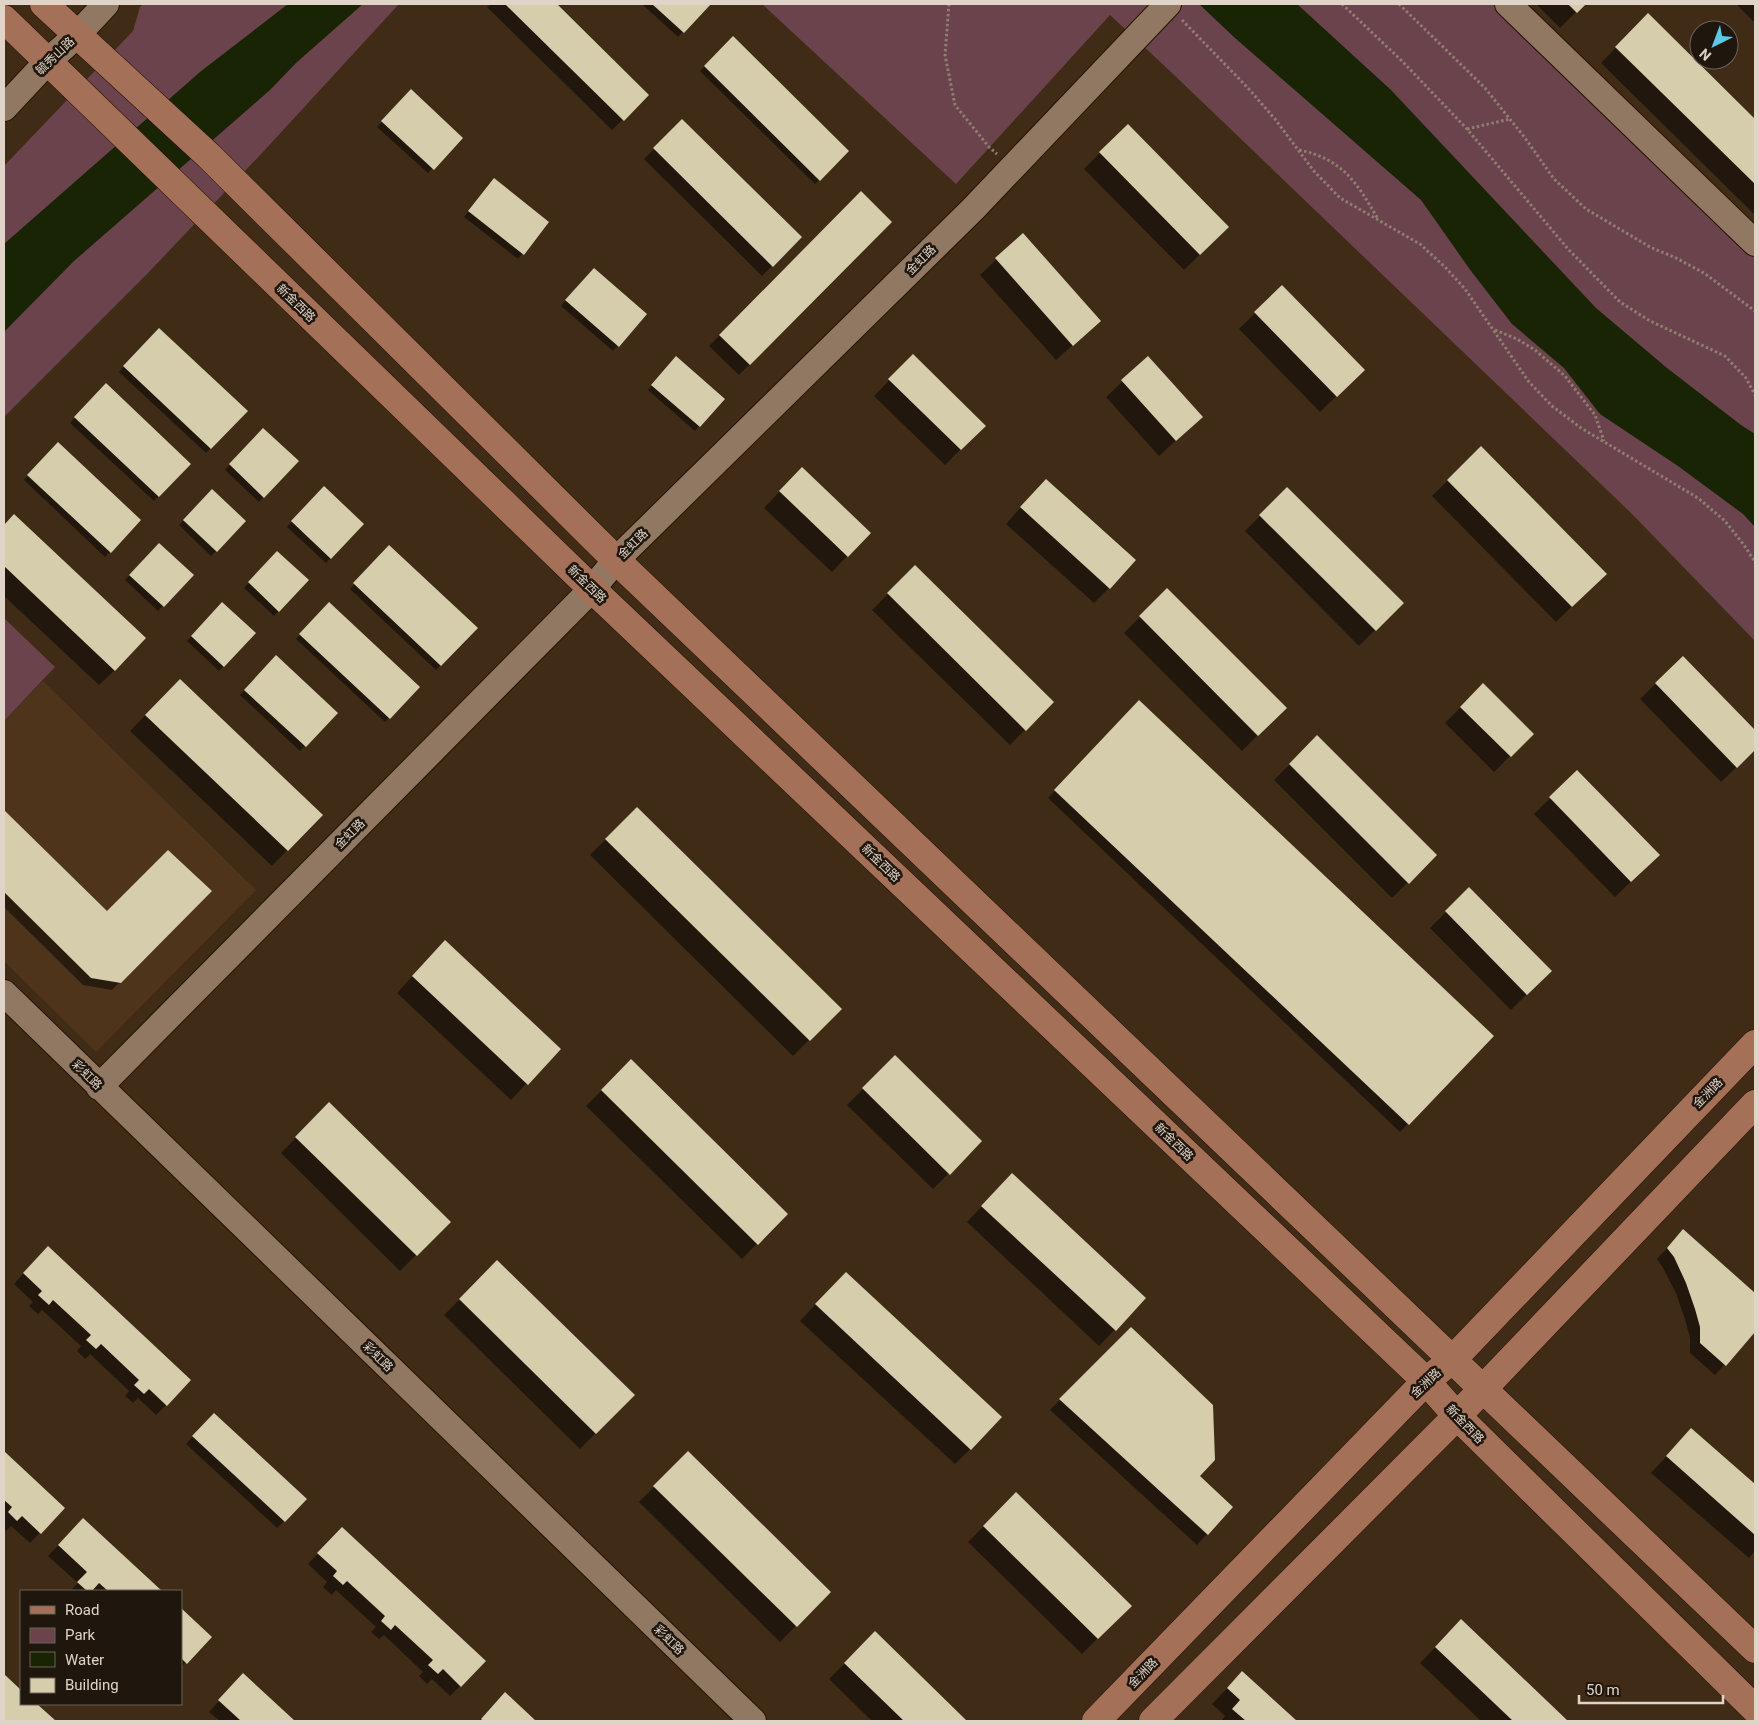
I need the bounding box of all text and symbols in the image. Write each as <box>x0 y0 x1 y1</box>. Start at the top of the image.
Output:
north arrow <box>1689 20 1739 70</box>
street label: 毓秀山路 <box>33 34 77 78</box>
text: N <box>1696 45 1714 64</box>
street label: 金虹路 <box>903 242 939 278</box>
street label: 新金西路 <box>274 281 318 325</box>
street label: 金虹路 <box>615 526 651 562</box>
street label: 新金西路 <box>565 562 609 606</box>
street label: 金虹路 <box>332 816 368 852</box>
street label: 新金西路 <box>859 841 903 885</box>
street label: 彩虹路 <box>69 1057 105 1093</box>
street label: 金洲路 <box>1690 1075 1726 1111</box>
street label: 新金西路 <box>1152 1120 1196 1164</box>
street label: 彩虹路 <box>360 1339 396 1375</box>
street label: 金洲路 <box>1408 1366 1444 1400</box>
street label: 新金西路 <box>1443 1402 1487 1446</box>
legend <box>20 1590 182 1705</box>
text: Road <box>65 1601 99 1619</box>
street label: 彩虹路 <box>651 1622 687 1658</box>
text: Park <box>65 1626 96 1644</box>
text: Water <box>65 1651 104 1669</box>
street label: 金洲路 <box>1125 1655 1161 1691</box>
scale bar <box>1579 1672 1723 1704</box>
text: Building <box>65 1676 119 1694</box>
text: 50 m <box>1586 1681 1620 1699</box>

